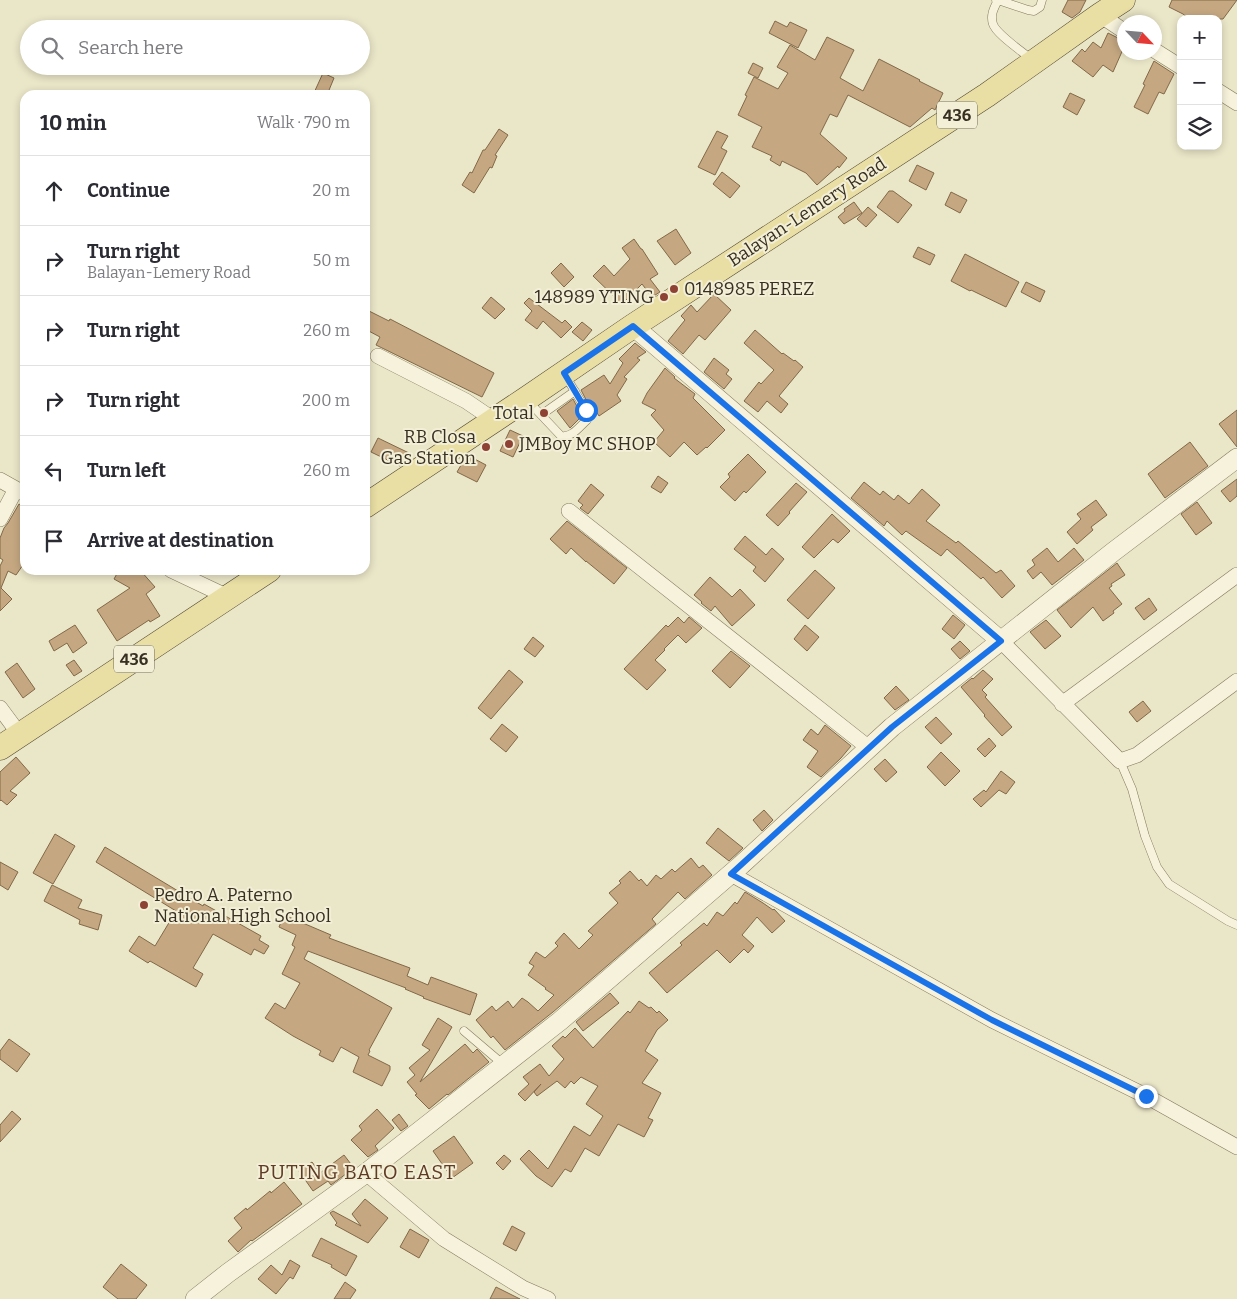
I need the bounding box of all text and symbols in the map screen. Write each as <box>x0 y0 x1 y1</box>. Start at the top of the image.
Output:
north arrow <box>1117 15 1162 60</box>
map controls <box>1177 15 1222 150</box>
button: + <box>1177 15 1222 60</box>
search box <box>20 20 370 75</box>
icon: search <box>38 34 66 62</box>
text: Search here <box>78 36 183 59</box>
button: − <box>1177 60 1222 105</box>
road number: 436 <box>937 102 977 128</box>
button: layers <box>1177 105 1222 150</box>
text: 10 min <box>40 110 106 136</box>
text: Walk · 790 m <box>257 113 350 132</box>
street label: Balayan-Lemery Road <box>724 152 890 271</box>
icon: ahead <box>40 177 68 205</box>
text: Continue <box>87 179 170 202</box>
text: 20 m <box>313 181 350 200</box>
text: Turn right <box>87 240 180 263</box>
icon: right <box>40 247 68 275</box>
text: 50 m <box>313 251 350 270</box>
text: Balayan-Lemery Road <box>87 263 251 282</box>
place label: 0148985 PEREZ <box>684 278 814 300</box>
marker: 0148985 PEREZ <box>668 283 680 295</box>
place label: 148989 YTING <box>535 286 654 308</box>
marker: 148989 YTING <box>658 291 670 303</box>
icon: right <box>40 317 68 345</box>
text: Turn right <box>87 319 180 342</box>
text: 260 m <box>303 321 350 340</box>
icon: right <box>40 387 68 415</box>
text: Turn right <box>87 389 180 412</box>
text: 200 m <box>302 391 350 410</box>
route start <box>575 399 598 422</box>
place label: Total <box>493 402 534 424</box>
marker: Total <box>538 407 550 419</box>
place label: RB Closa Gas Station <box>381 426 477 469</box>
place label: JMBoy MC SHOP <box>518 433 656 455</box>
marker: JMBoy MC SHOP <box>503 438 515 450</box>
marker: RB Closa Gas Station <box>480 441 492 453</box>
icon: left <box>40 457 68 485</box>
text: Turn left <box>87 459 166 482</box>
text: 260 m <box>303 461 350 480</box>
icon: arrive <box>40 527 68 555</box>
text: Arrive at destination <box>87 529 274 552</box>
road number: 436 <box>114 646 154 672</box>
place label: Pedro A. Paterno National High School <box>154 884 331 927</box>
marker: Pedro A. Paterno National High School <box>138 899 150 911</box>
route end <box>1135 1085 1158 1108</box>
district label: PUTING BATO EAST <box>258 1160 456 1184</box>

